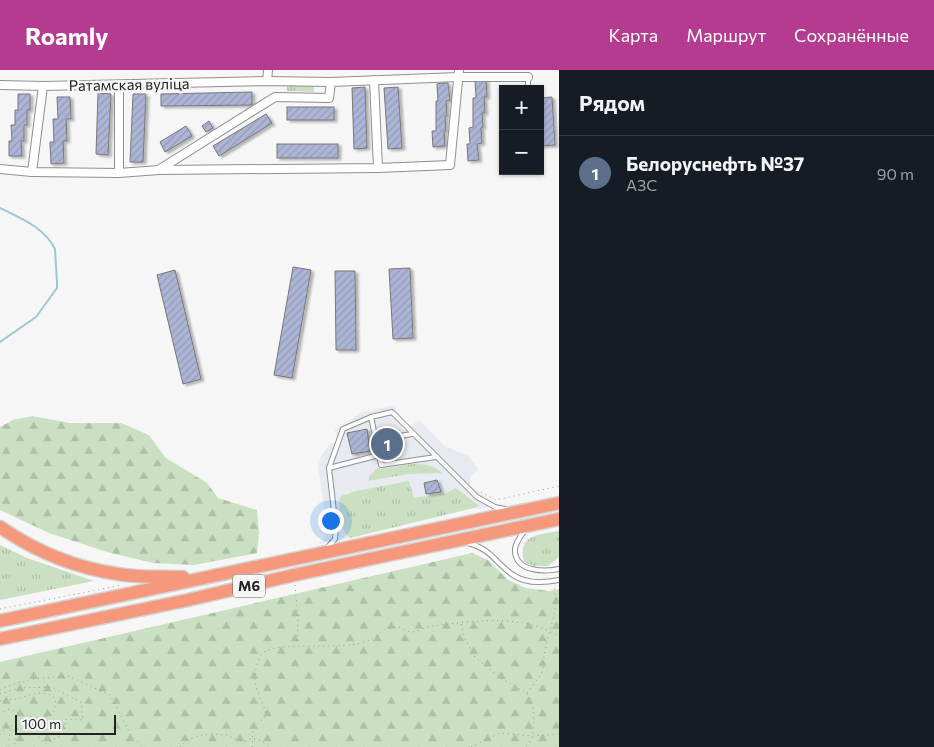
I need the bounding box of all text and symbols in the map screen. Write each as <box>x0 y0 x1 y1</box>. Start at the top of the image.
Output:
text: Roamly <box>25 21 108 50</box>
text: Карта <box>609 24 658 46</box>
text: Маршрут <box>686 24 766 46</box>
text: Сохранённые <box>794 24 909 46</box>
street label: Ратамская вуліца <box>68 74 190 94</box>
map controls <box>499 85 544 175</box>
button: + <box>499 85 544 130</box>
text: Рядом <box>579 90 645 115</box>
button: − <box>499 130 544 175</box>
text: Белоруснефть №37 <box>626 152 804 175</box>
text: 1 <box>591 164 599 183</box>
text: 90 m <box>877 164 914 183</box>
text: АЗС <box>626 175 657 194</box>
pin: 1 <box>371 425 403 463</box>
your location <box>318 508 344 534</box>
road number: М6 <box>233 574 265 598</box>
scale bar <box>15 712 116 735</box>
text: 100 m <box>22 715 61 732</box>

